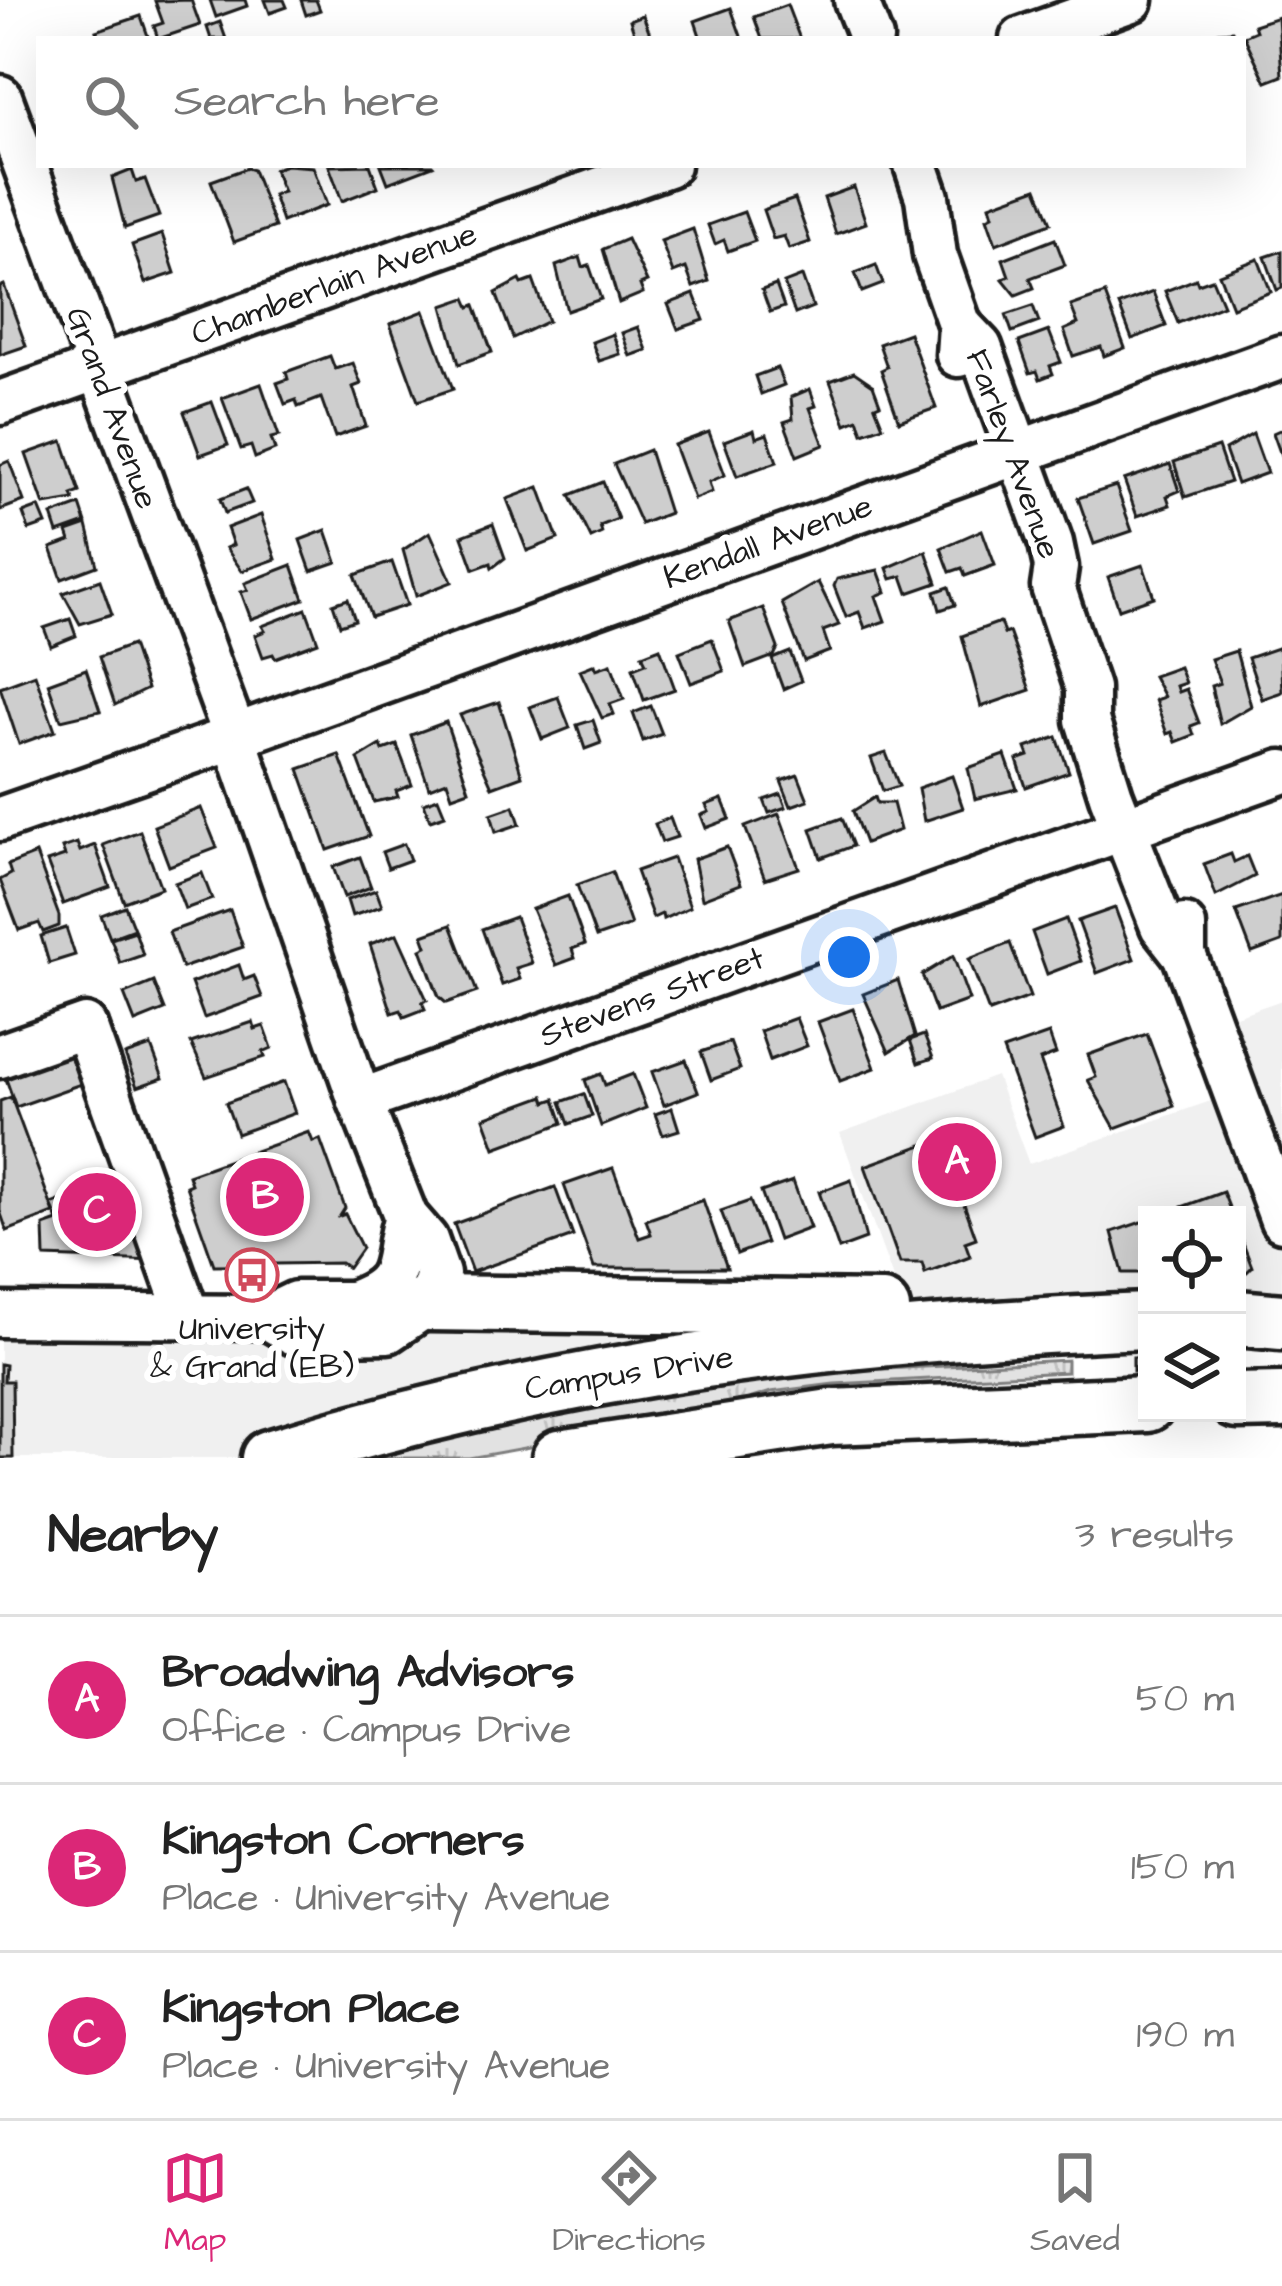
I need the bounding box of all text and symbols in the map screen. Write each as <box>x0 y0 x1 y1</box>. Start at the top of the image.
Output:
search box <box>36 36 1246 168</box>
icon: search <box>78 69 144 135</box>
text: Search here <box>174 71 440 133</box>
street label: Chamberlain Avenue <box>185 211 483 357</box>
street label: Grand Avenue <box>54 301 170 515</box>
street label: Farley Avenue <box>953 343 1072 565</box>
street label: Kendall Avenue <box>657 483 879 601</box>
your location <box>819 927 879 987</box>
street label: Stevens Street <box>534 935 770 1059</box>
pin: A <box>918 1117 996 1207</box>
pin: B <box>226 1152 304 1242</box>
pin: C <box>58 1167 136 1257</box>
map controls <box>1138 1206 1246 1422</box>
button: locate <box>1138 1206 1246 1314</box>
bus stop icon: University & Grand (EB) <box>224 1247 280 1303</box>
place label: University & Grand (EB) <box>150 1306 354 1390</box>
button: layers <box>1138 1314 1246 1422</box>
street label: Campus Drive <box>522 1334 736 1412</box>
text: Nearby <box>48 1501 218 1572</box>
text: 3 results <box>1075 1509 1234 1563</box>
text: Broadwing Advisors <box>162 1642 574 1704</box>
text: A <box>75 1673 99 1727</box>
text: 50 m <box>1136 1673 1234 1727</box>
text: Office · Campus Drive <box>162 1704 571 1758</box>
text: Kingston Corners <box>162 1810 525 1872</box>
text: B <box>73 1841 101 1895</box>
text: 150 m <box>1131 1841 1234 1895</box>
text: Place · University Avenue <box>162 1872 610 1926</box>
text: Kingston Place <box>162 1978 460 2040</box>
text: C <box>73 2009 101 2063</box>
text: 190 m <box>1136 2009 1234 2063</box>
text: Place · University Avenue <box>162 2040 610 2094</box>
tab: Map <box>162 2145 228 2263</box>
tab: Directions <box>552 2145 706 2263</box>
tab: Saved <box>1030 2145 1120 2263</box>

